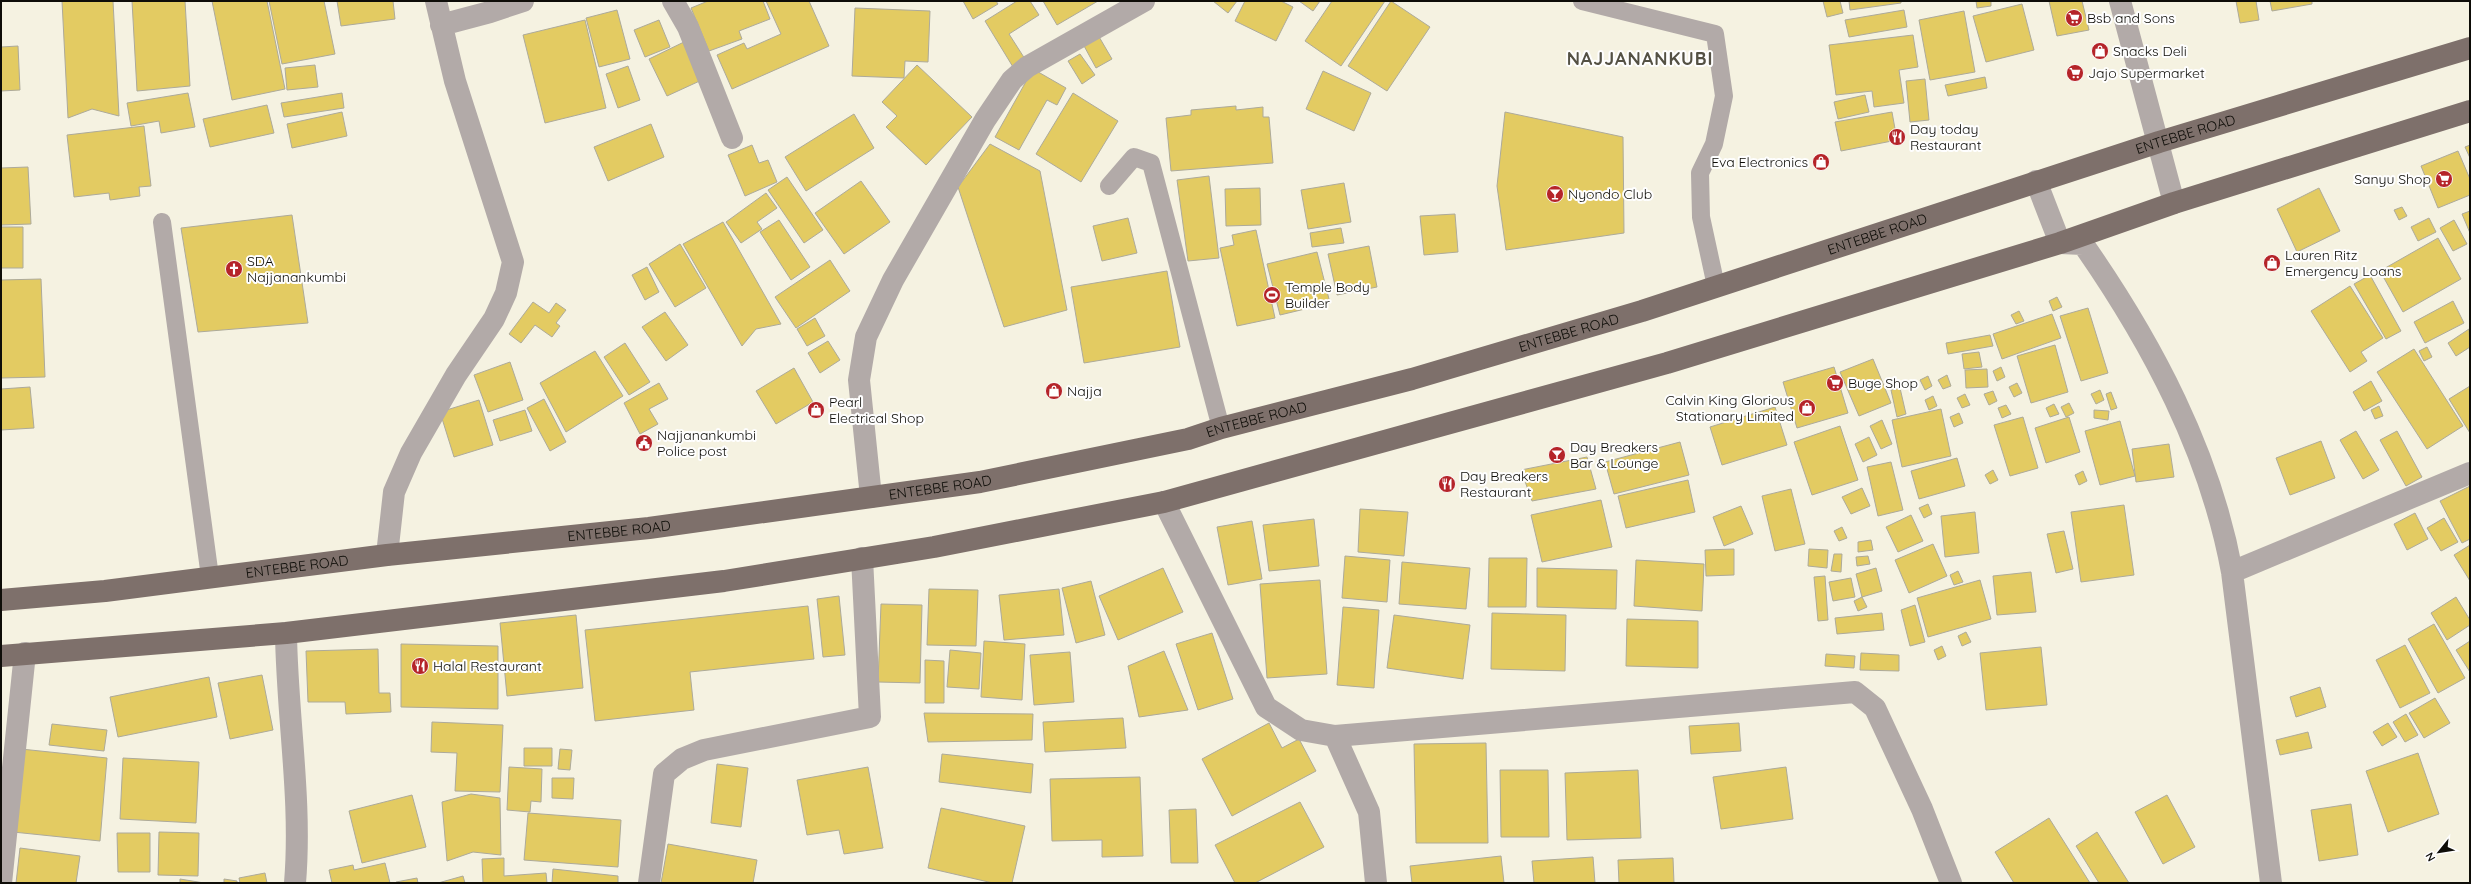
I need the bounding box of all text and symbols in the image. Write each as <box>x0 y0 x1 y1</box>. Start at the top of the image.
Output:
supermarket icon: Bsb and Sons <box>2064 8 2084 28</box>
place label: Bsb and Sons <box>2087 9 2175 27</box>
shop icon: Snacks Deli <box>2090 41 2110 61</box>
place label: Snacks Deli <box>2113 42 2187 60</box>
district label: NAJJANANKUBI <box>1567 47 1713 70</box>
supermarket icon: Jajo Supermarket <box>2065 63 2085 83</box>
place label: Jajo Supermarket <box>2088 64 2205 82</box>
street label: ENTEBBE ROAD <box>2133 110 2238 158</box>
place label: Day today Restaurant <box>1910 120 1982 154</box>
restaurant icon: Day today Restaurant <box>1887 127 1907 147</box>
shop icon: Eva Electronics <box>1811 152 1831 172</box>
place label: Eva Electronics <box>1711 153 1808 171</box>
supermarket icon: Sanyu Shop <box>2434 169 2454 189</box>
place label: Sanyu Shop <box>2354 170 2431 188</box>
bar icon: Nyondo Club <box>1545 184 1565 204</box>
place label: Nyondo Club <box>1568 185 1652 203</box>
street label: ENTEBBE ROAD <box>1825 209 1929 259</box>
place label: Lauren Ritz Emergency Loans <box>2285 246 2401 280</box>
place label: SDA Najjanankumbi <box>247 252 346 286</box>
shop icon: Lauren Ritz Emergency Loans <box>2262 253 2282 273</box>
church icon: SDA Najjanankumbi <box>224 259 244 279</box>
place label: Temple Body Builder <box>1285 278 1370 312</box>
sports icon: Temple Body Builder <box>1262 285 1282 305</box>
street label: ENTEBBE ROAD <box>1516 309 1621 356</box>
supermarket icon: Buge Shop <box>1825 373 1845 393</box>
place label: Buge Shop <box>1848 374 1918 392</box>
shop icon: Najja <box>1044 381 1064 401</box>
place label: Najja <box>1067 382 1102 400</box>
place label: Calvin King Glorious Stationary Limited <box>1665 391 1794 425</box>
place label: Pearl Electrical Shop <box>829 393 924 427</box>
street label: ENTEBBE ROAD <box>1204 397 1309 441</box>
shop icon: Calvin King Glorious Stationary Limited <box>1797 398 1817 418</box>
shop icon: Pearl Electrical Shop <box>806 400 826 420</box>
place label: Najjanankumbi Police post <box>657 426 756 460</box>
public building icon: Najjanankumbi Police post <box>634 433 654 453</box>
place label: Day Breakers Bar & Lounge <box>1570 438 1659 472</box>
bar icon: Day Breakers Bar & Lounge <box>1547 445 1567 465</box>
place label: Day Breakers Restaurant <box>1460 467 1548 501</box>
street label: ENTEBBE ROAD <box>888 471 993 504</box>
restaurant icon: Day Breakers Restaurant <box>1437 474 1457 494</box>
street label: ENTEBBE ROAD <box>567 516 672 545</box>
street label: ENTEBBE ROAD <box>245 551 350 582</box>
restaurant icon: Halal Restaurant <box>410 656 430 676</box>
place label: Halal Restaurant <box>433 657 542 675</box>
north arrow <box>2419 832 2459 872</box>
text: N <box>2422 850 2438 864</box>

